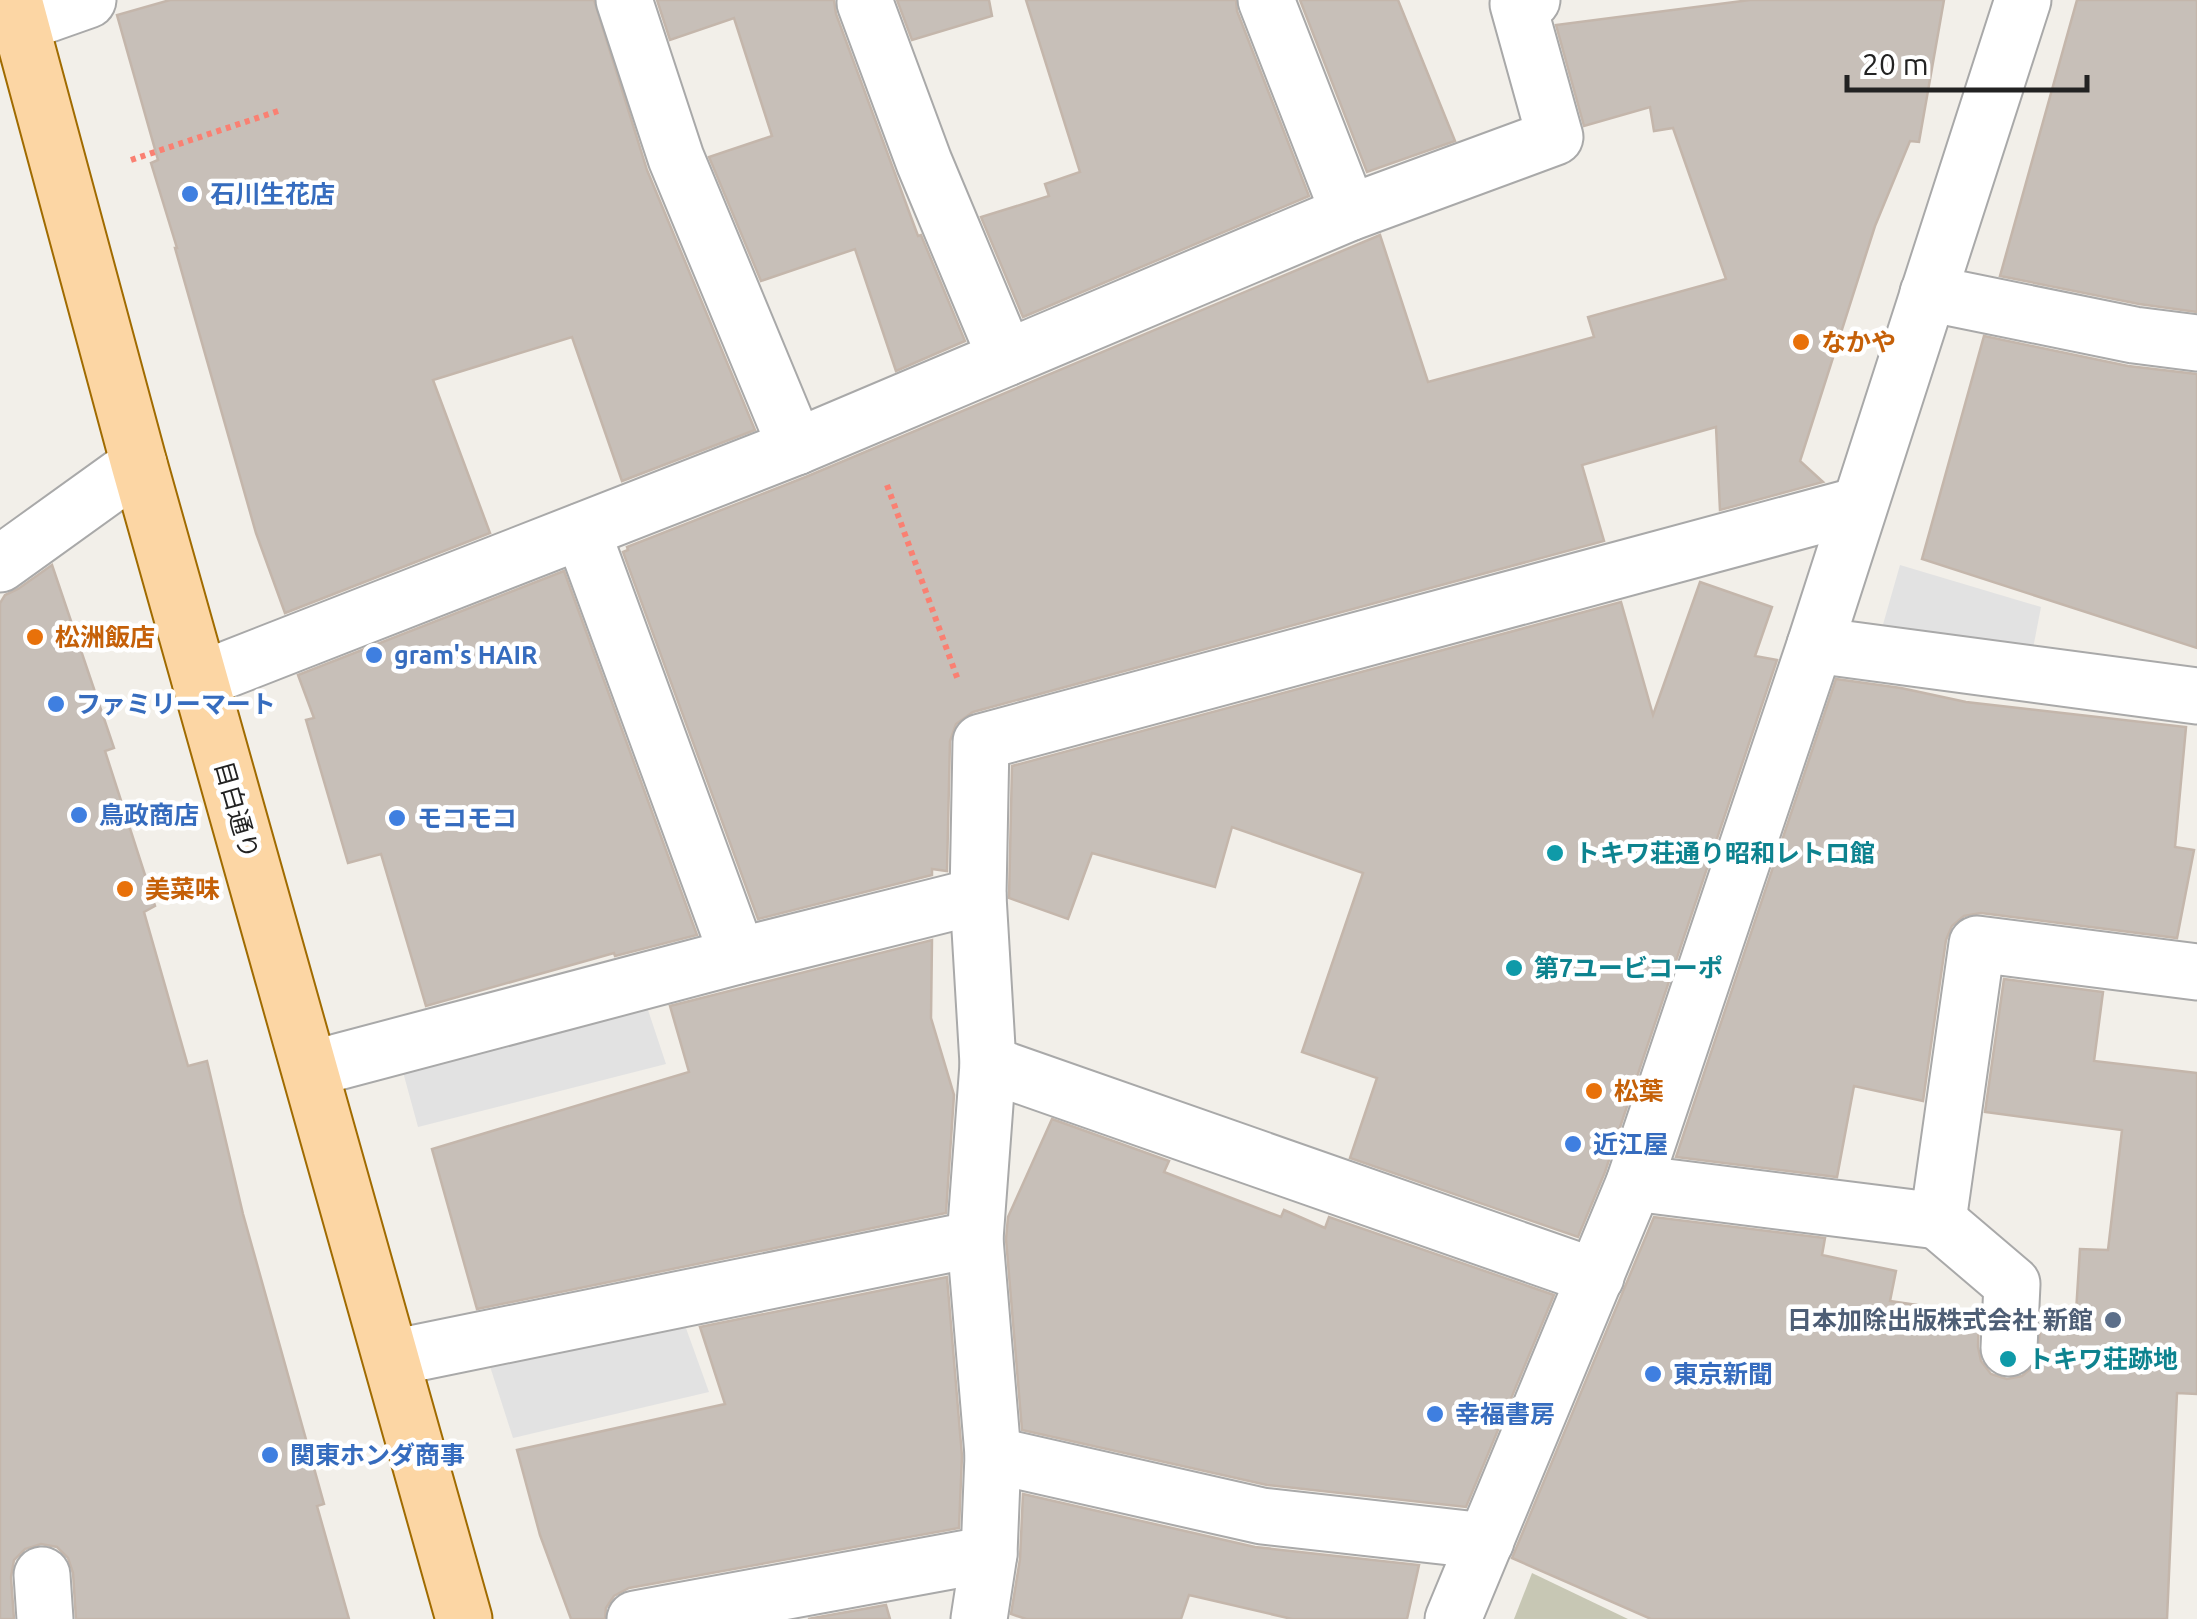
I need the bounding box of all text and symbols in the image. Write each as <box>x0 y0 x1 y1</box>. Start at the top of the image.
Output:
scale bar <box>1847 30 2087 92</box>
text: 20 m <box>1862 47 1929 81</box>
place label: 石川生花店 <box>210 180 335 208</box>
marker: 石川生花店 <box>179 183 201 205</box>
place label: なかや <box>1821 328 1896 356</box>
marker: なかや <box>1790 331 1812 353</box>
place label: 松洲飯店 <box>55 623 155 651</box>
marker: 松洲飯店 <box>24 626 46 648</box>
place label: gram's HAIR <box>394 641 537 669</box>
marker: gram's HAIR <box>363 644 385 666</box>
place label: ファミリーマート <box>76 690 276 718</box>
marker: ファミリーマート <box>45 693 67 715</box>
street label: 目白通り <box>210 758 264 862</box>
place label: 鳥政商店 <box>99 801 199 829</box>
marker: 鳥政商店 <box>68 804 90 826</box>
place label: モコモコ <box>417 804 517 832</box>
marker: モコモコ <box>386 807 408 829</box>
place label: トキワ荘通り昭和レトロ館 <box>1575 839 1875 867</box>
marker: トキワ荘通り昭和レトロ館 <box>1544 842 1566 864</box>
place label: 美菜味 <box>145 875 220 903</box>
marker: 美菜味 <box>114 878 136 900</box>
place label: 第7ユービコーポ <box>1534 954 1723 982</box>
marker: 第7ユービコーポ <box>1503 957 1525 979</box>
place label: 松葉 <box>1614 1077 1664 1105</box>
marker: 松葉 <box>1583 1080 1605 1102</box>
place label: 近江屋 <box>1593 1130 1668 1158</box>
marker: 近江屋 <box>1562 1133 1584 1155</box>
place label: 日本加除出版株式会社 新館 <box>1787 1306 2093 1334</box>
marker: 日本加除出版株式会社 新館 <box>2102 1309 2124 1331</box>
place label: トキワ荘跡地 <box>2028 1345 2178 1373</box>
marker: トキワ荘跡地 <box>1997 1348 2019 1370</box>
place label: 東京新聞 <box>1673 1360 1773 1388</box>
marker: 東京新聞 <box>1642 1363 1664 1385</box>
place label: 幸福書房 <box>1455 1400 1555 1428</box>
marker: 幸福書房 <box>1424 1403 1446 1425</box>
place label: 関東ホンダ商事 <box>290 1441 465 1469</box>
marker: 関東ホンダ商事 <box>259 1444 281 1466</box>

